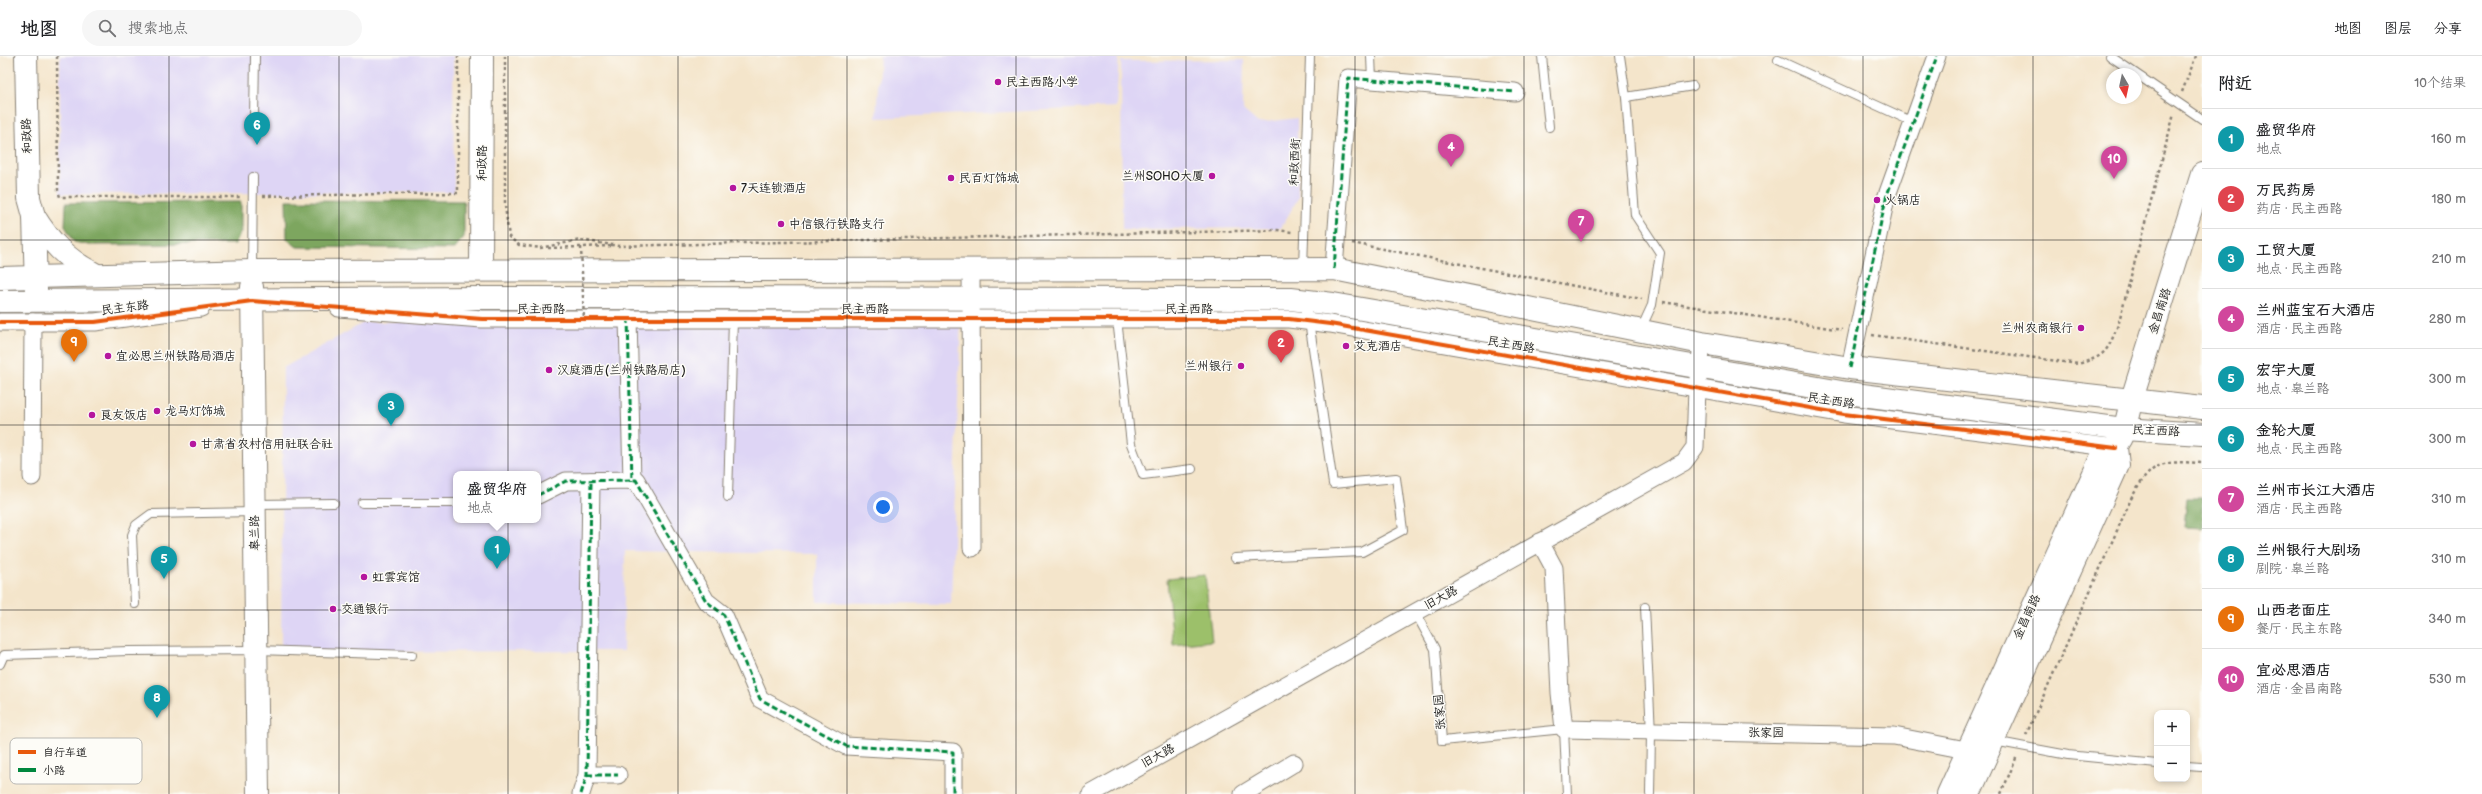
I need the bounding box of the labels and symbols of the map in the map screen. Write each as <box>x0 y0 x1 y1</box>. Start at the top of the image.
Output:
north arrow <box>2106 68 2142 104</box>
place label: 民主西路小学 <box>1006 75 1078 90</box>
marker: 民主西路小学 <box>993 77 1003 87</box>
pin: 6 <box>244 112 270 145</box>
street label: 和政路 <box>19 118 35 154</box>
pin: 4 <box>1438 134 1464 167</box>
street label: 和政西街 <box>1287 138 1303 186</box>
street label: 和政路 <box>475 145 490 181</box>
pin: 10 <box>2101 146 2127 179</box>
place label: 兰州SOHO大厦 <box>1122 169 1204 184</box>
place label: 民百灯饰城 <box>959 171 1019 186</box>
marker: 兰州SOHO大厦 <box>1207 171 1217 181</box>
marker: 民百灯饰城 <box>946 173 956 183</box>
place label: 7天连锁酒店 <box>741 181 807 196</box>
marker: 7天连锁酒店 <box>728 183 738 193</box>
place label: 火锅店 <box>1885 193 1921 208</box>
marker: 火锅店 <box>1872 195 1882 205</box>
pin: 7 <box>1568 209 1594 242</box>
place label: 中信银行铁路支行 <box>789 217 885 232</box>
marker: 中信银行铁路支行 <box>776 219 786 229</box>
street label: 金昌南路 <box>2145 286 2175 336</box>
street label: 民主东路 <box>100 298 150 318</box>
street label: 民主西路 <box>517 302 565 317</box>
street label: 民主西路 <box>841 302 889 317</box>
street label: 民主西路 <box>1165 302 1213 317</box>
place label: 兰州农商银行 <box>2001 321 2073 336</box>
marker: 兰州农商银行 <box>2076 323 2086 333</box>
pin: 9 <box>61 329 87 362</box>
pin: 2 <box>1268 330 1294 363</box>
street label: 民主西路 <box>1486 333 1536 357</box>
place label: 艾克酒店 <box>1354 339 1402 354</box>
marker: 艾克酒店 <box>1341 341 1351 351</box>
place label: 宜必思兰州铁路局酒店 <box>116 349 236 364</box>
marker: 宜必思兰州铁路局酒店 <box>103 351 113 361</box>
place label: 兰州银行 <box>1185 359 1233 374</box>
marker: 兰州银行 <box>1236 361 1246 371</box>
place label: 汉庭酒店(兰州铁路局店) <box>557 363 686 378</box>
marker: 汉庭酒店(兰州铁路局店) <box>544 365 554 375</box>
street label: 民主西路 <box>1806 390 1856 412</box>
pin: 3 <box>378 393 404 426</box>
place label: 龙马灯饰城 <box>165 404 225 419</box>
marker: 龙马灯饰城 <box>152 406 162 416</box>
place label: 良友饭店 <box>100 408 148 423</box>
marker: 良友饭店 <box>87 410 97 420</box>
street label: 民主西路 <box>2132 422 2180 440</box>
place label: 甘肃省农村信用社联合社 <box>201 437 333 452</box>
marker: 甘肃省农村信用社联合社 <box>188 439 198 449</box>
your location <box>873 497 893 517</box>
street label: 皋兰路 <box>247 515 263 551</box>
pin: 1 <box>484 536 510 569</box>
pin: 5 <box>151 546 177 579</box>
place label: 虹雲宾馆 <box>372 570 420 585</box>
marker: 虹雲宾馆 <box>359 572 369 582</box>
street label: 旧大路 <box>1422 583 1460 613</box>
street label: 金昌南路 <box>2010 592 2044 642</box>
place label: 交通银行 <box>341 602 389 617</box>
marker: 交通银行 <box>328 604 338 614</box>
pin: 8 <box>144 685 170 718</box>
street label: 张家园 <box>1431 694 1449 730</box>
street label: 张家园 <box>1748 725 1784 741</box>
legend <box>10 738 142 784</box>
street label: 旧大路 <box>1139 741 1177 771</box>
text: 自行车道 <box>43 746 87 759</box>
text: 小路 <box>43 764 65 777</box>

